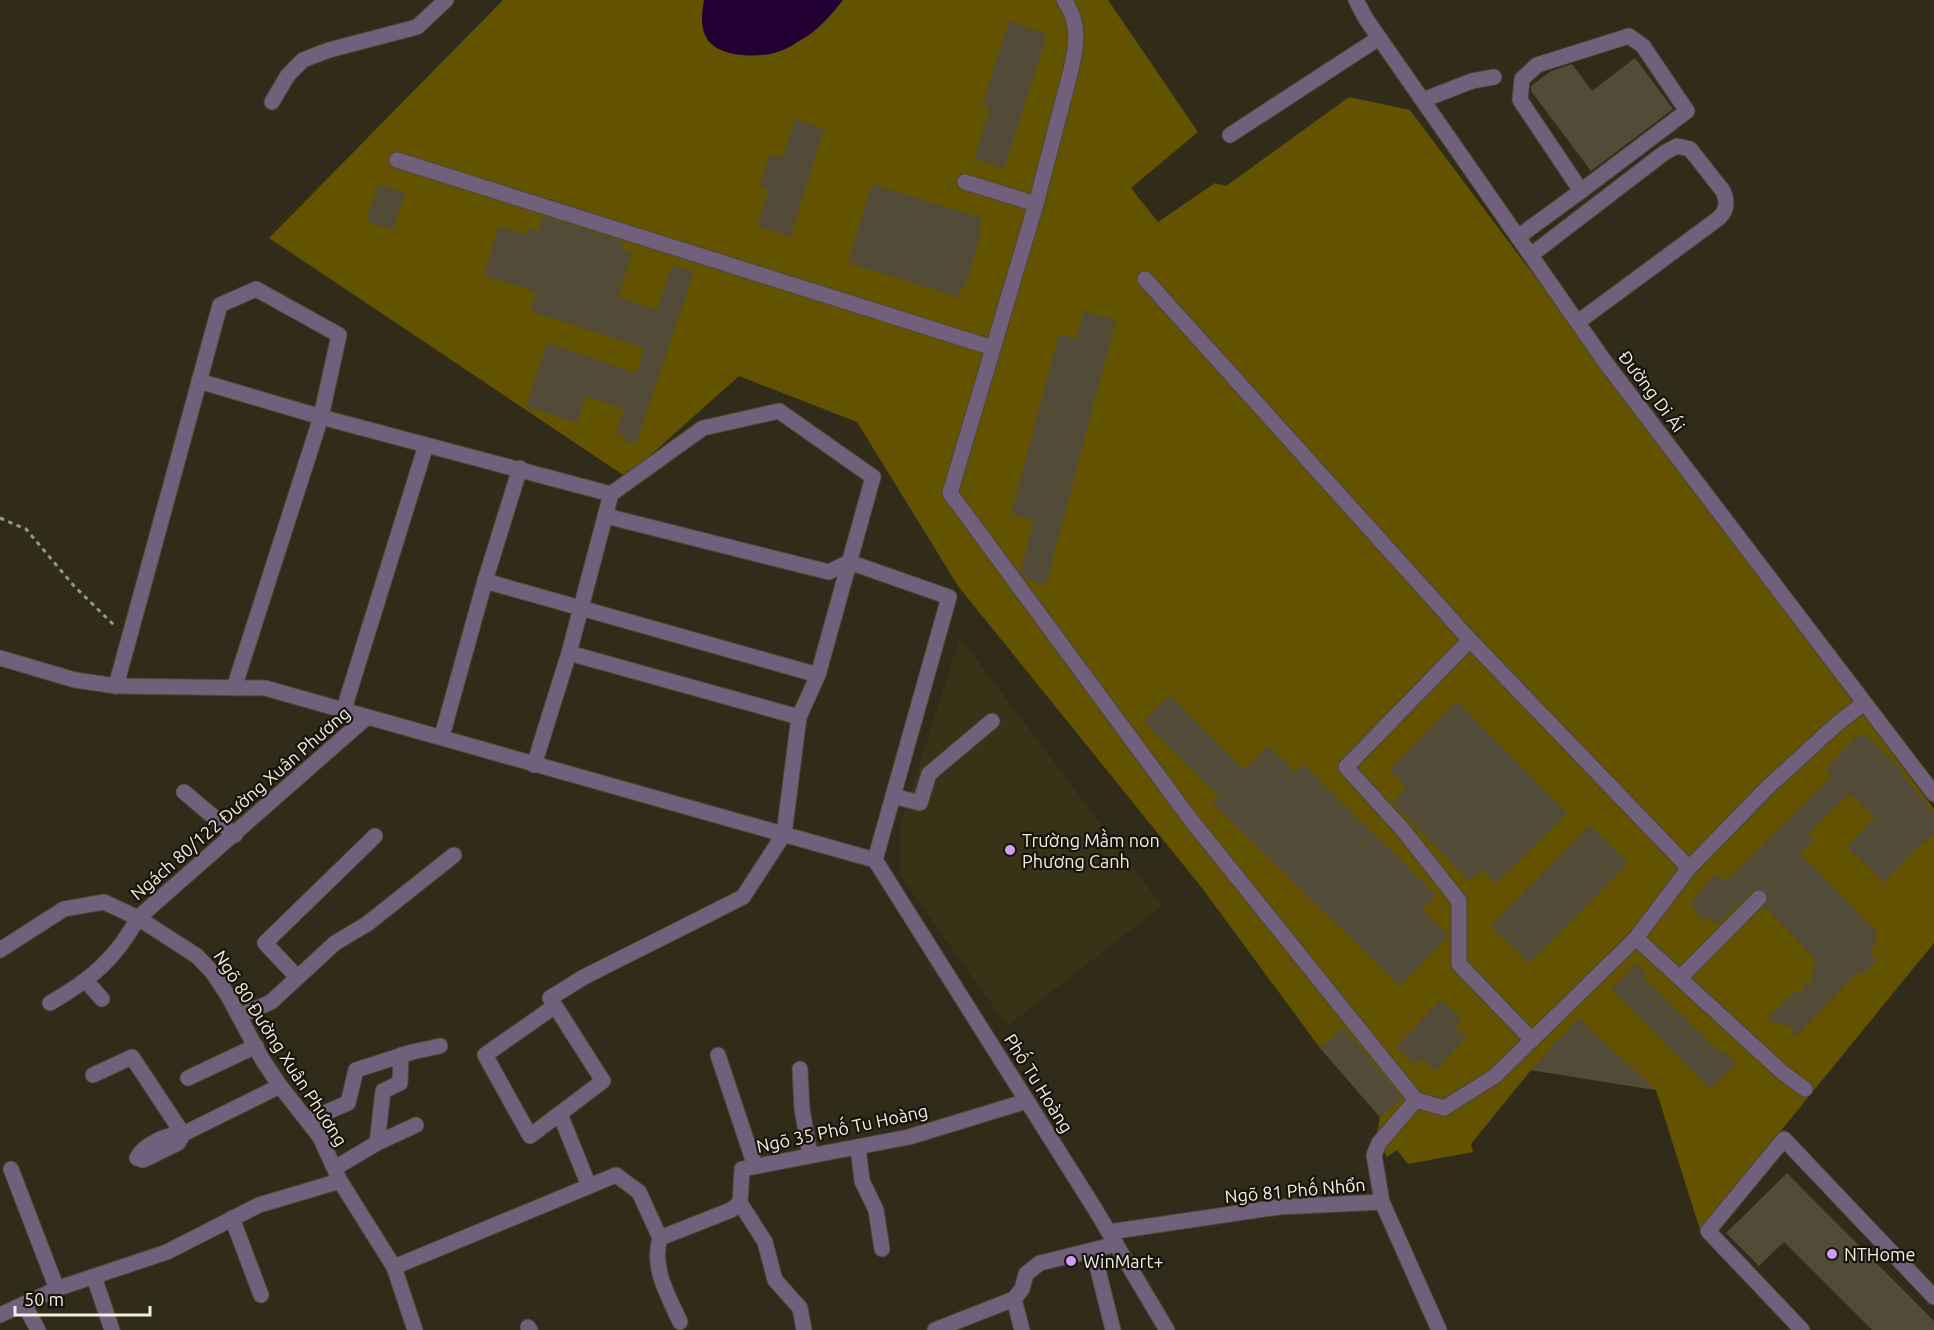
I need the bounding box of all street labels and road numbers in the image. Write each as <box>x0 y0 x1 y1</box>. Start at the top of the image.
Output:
street label: Đường Di Ái <box>1615 346 1690 435</box>
street label: Ngách 80/122 Đường Xuân Phương <box>126 702 354 904</box>
street label: Ngõ 80 Đường Xuân Phương <box>210 947 352 1149</box>
street label: Phố Tu Hoàng <box>1001 1029 1079 1136</box>
street label: Ngõ 35 Phố Tu Hoàng <box>754 1098 930 1156</box>
street label: Ngõ 81 Phố Nhổn <box>1223 1171 1366 1206</box>

